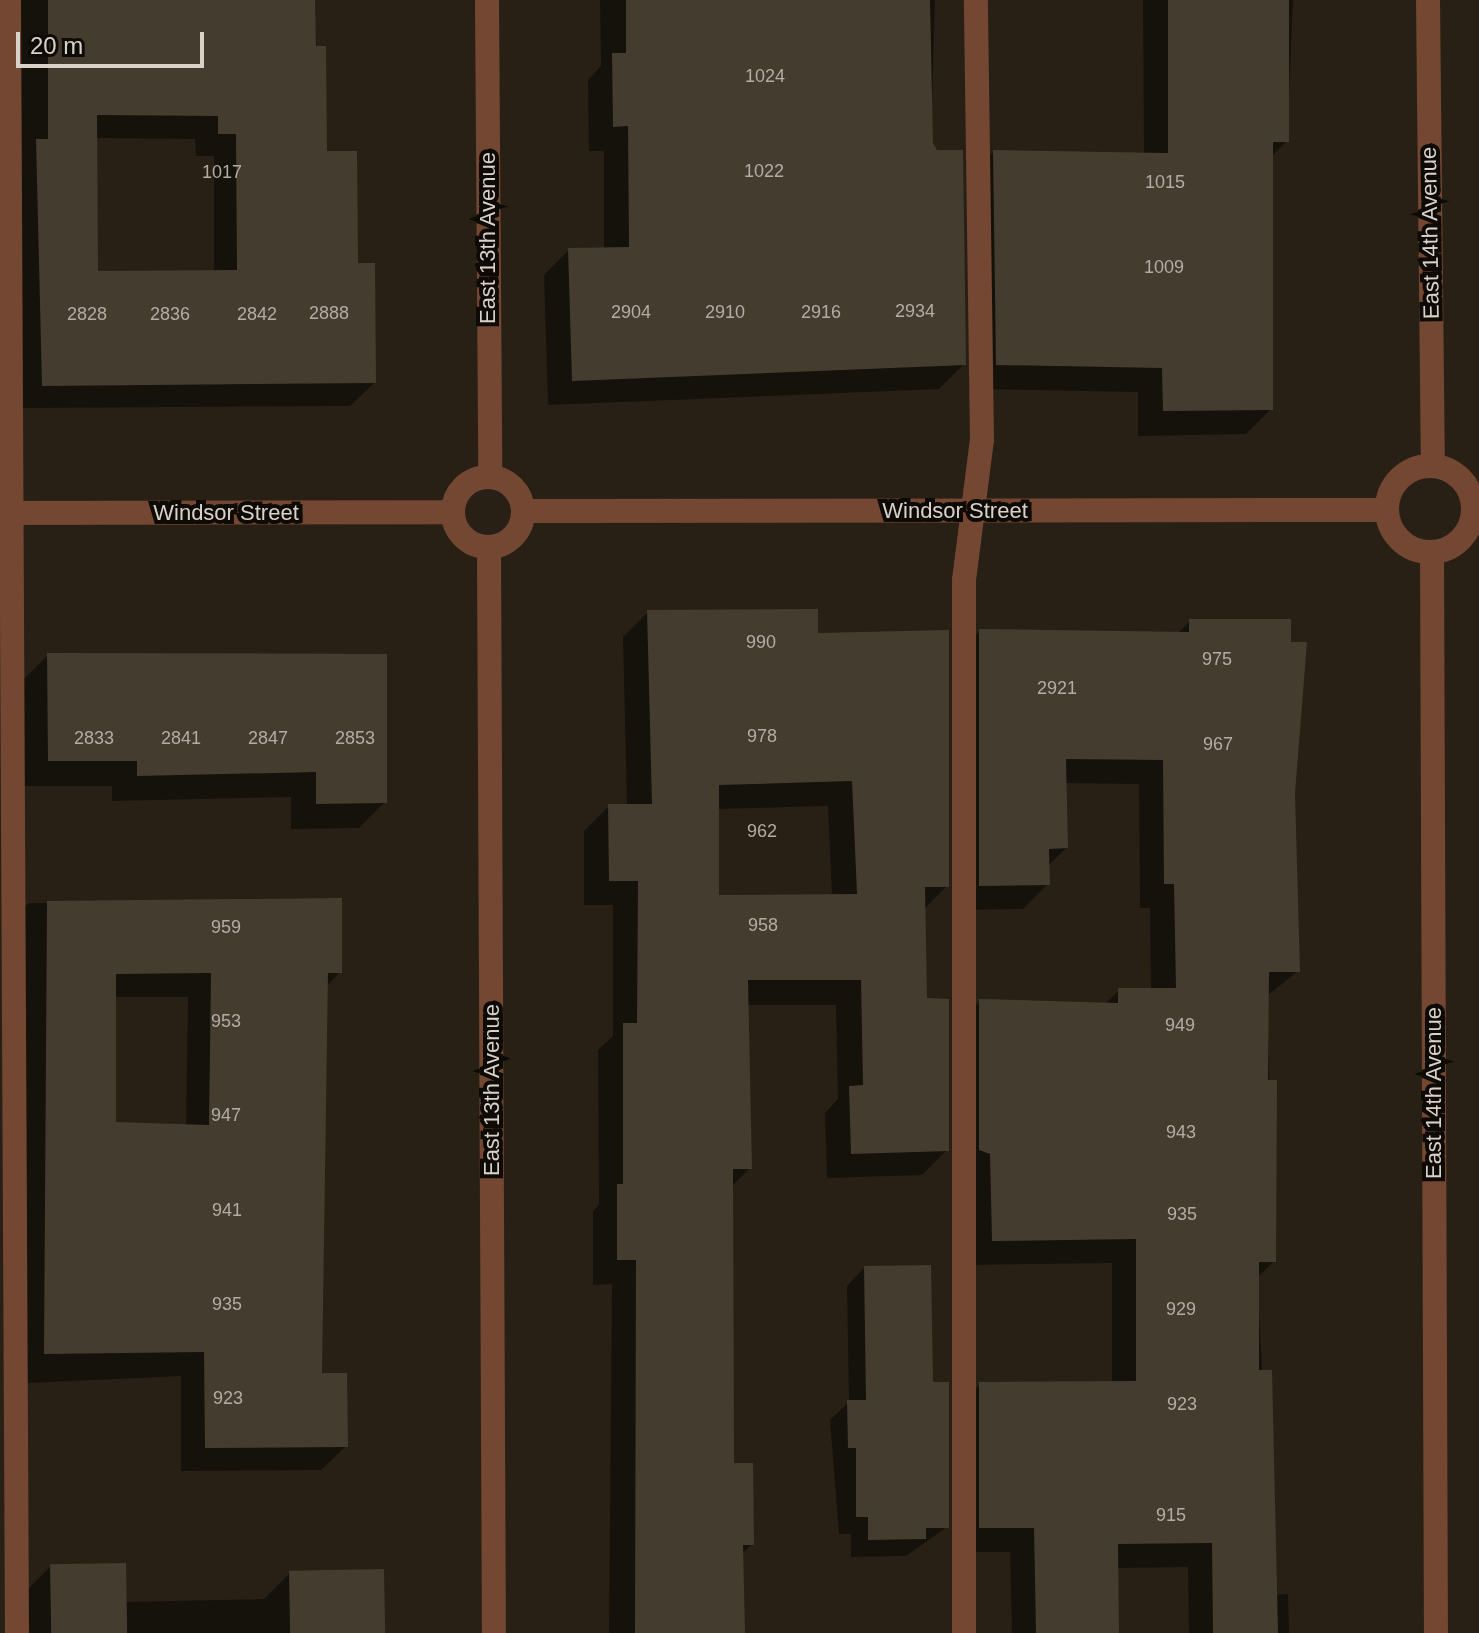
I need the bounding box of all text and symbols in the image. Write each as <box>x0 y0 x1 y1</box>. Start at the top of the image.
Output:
scale bar <box>20 16 208 66</box>
text: 20 m <box>30 32 83 59</box>
house number: 1024 <box>745 65 785 87</box>
street label: East 14th Avenue <box>1415 146 1445 320</box>
street label: East 13th Avenue <box>475 151 501 325</box>
house number: 1022 <box>744 160 784 182</box>
house number: 1017 <box>202 161 242 183</box>
house number: 1015 <box>1145 171 1185 193</box>
house number: 1009 <box>1144 256 1184 278</box>
house number: 2934 <box>895 300 935 322</box>
house number: 2904 <box>611 301 651 323</box>
house number: 2910 <box>705 301 745 323</box>
house number: 2916 <box>801 301 841 323</box>
house number: 2888 <box>309 302 349 324</box>
house number: 2828 <box>67 303 107 325</box>
house number: 2836 <box>150 303 190 325</box>
house number: 2842 <box>237 303 277 325</box>
street label: Windsor Street <box>882 498 1028 524</box>
street label: Windsor Street <box>153 500 299 526</box>
house number: 990 <box>746 631 776 653</box>
house number: 975 <box>1202 648 1232 670</box>
house number: 2921 <box>1037 677 1077 699</box>
house number: 978 <box>747 725 777 747</box>
house number: 2833 <box>74 727 114 749</box>
house number: 2841 <box>161 727 201 749</box>
house number: 2847 <box>248 727 288 749</box>
house number: 2853 <box>335 727 375 749</box>
house number: 967 <box>1203 733 1233 755</box>
house number: 962 <box>747 820 777 842</box>
house number: 958 <box>748 914 778 936</box>
house number: 959 <box>211 916 241 938</box>
street label: East 13th Avenue <box>479 1003 505 1177</box>
street label: East 14th Avenue <box>1421 1006 1447 1180</box>
house number: 953 <box>211 1010 241 1032</box>
house number: 949 <box>1165 1014 1195 1036</box>
house number: 947 <box>211 1104 241 1126</box>
house number: 943 <box>1166 1121 1196 1143</box>
house number: 941 <box>212 1199 242 1221</box>
house number: 935 <box>1167 1203 1197 1225</box>
house number: 935 <box>212 1293 242 1315</box>
house number: 929 <box>1166 1298 1196 1320</box>
house number: 923 <box>213 1387 243 1409</box>
house number: 923 <box>1167 1393 1197 1415</box>
house number: 915 <box>1156 1504 1186 1526</box>

